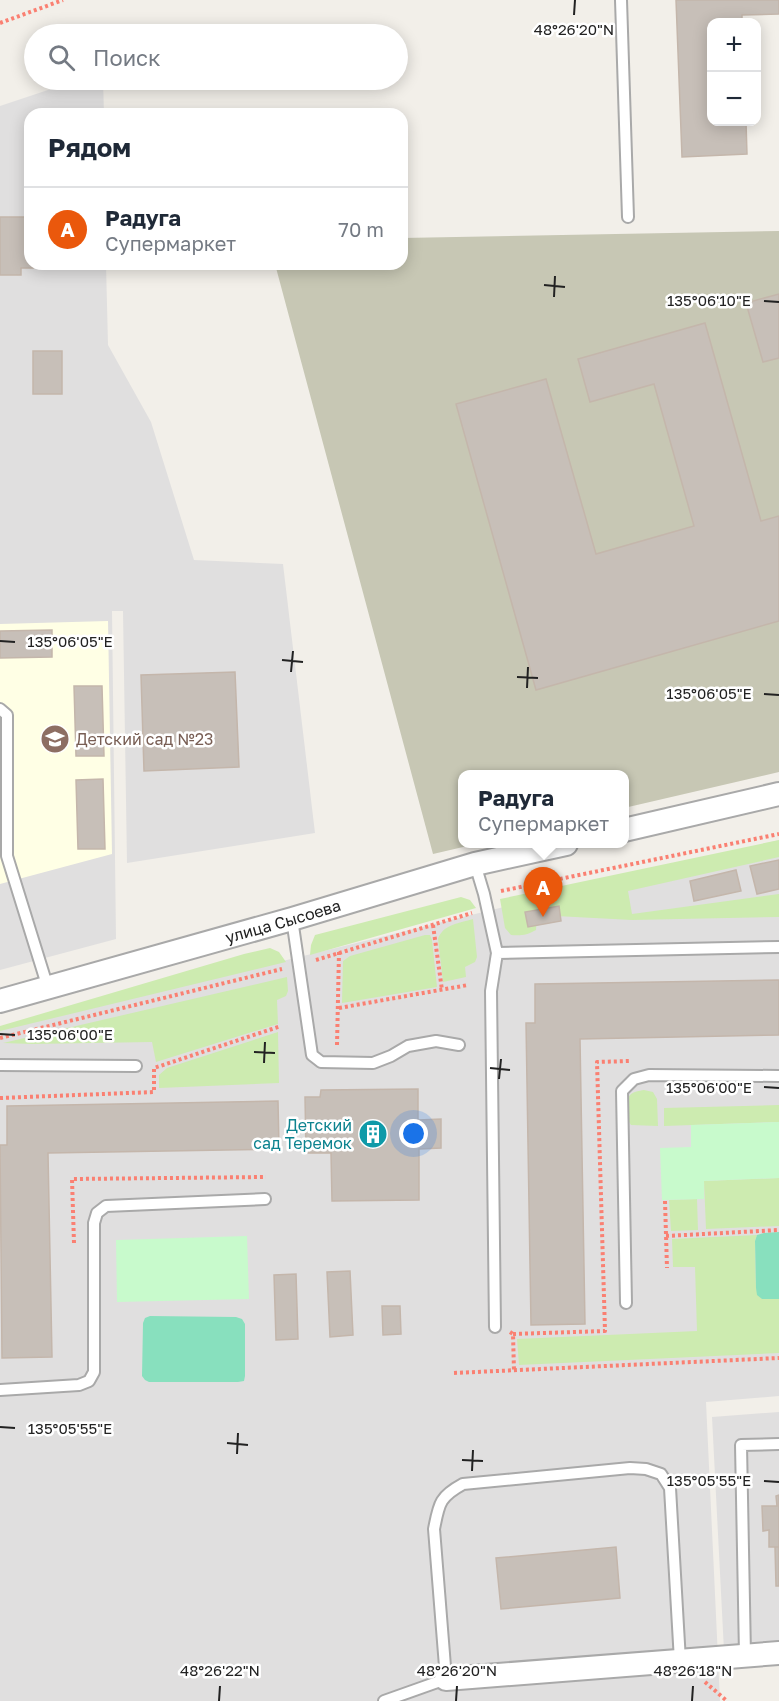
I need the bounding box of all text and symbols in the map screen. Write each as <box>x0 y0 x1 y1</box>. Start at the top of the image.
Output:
map controls <box>707 18 761 126</box>
button: + <box>707 18 761 72</box>
text: 48°26'20"N <box>534 20 614 38</box>
search box <box>24 24 408 90</box>
icon: search <box>45 41 78 74</box>
text: Поиск <box>93 44 161 71</box>
button: − <box>707 72 761 126</box>
text: Рядом <box>48 132 131 163</box>
text: Радуга <box>105 204 181 231</box>
text: A <box>60 217 75 241</box>
text: 70 m <box>338 217 384 241</box>
text: Супермаркет <box>105 231 236 255</box>
text: 135°06'10"E <box>667 291 751 309</box>
text: 135°06'05"E <box>27 632 113 650</box>
text: 135°06'05"E <box>666 684 752 702</box>
school or university icon: Детский сад №23 <box>39 723 71 755</box>
place label: Детский сад №23 <box>76 729 213 749</box>
popup <box>458 770 629 848</box>
text: Радуга <box>478 784 554 811</box>
text: Супермаркет <box>478 811 609 835</box>
pin: A <box>524 868 562 917</box>
street label: улица Сысоева <box>223 895 343 947</box>
text: 135°06'00"E <box>27 1025 113 1043</box>
text: 135°06'00"E <box>666 1078 752 1096</box>
place label: Детский сад Теремок <box>253 1115 352 1153</box>
building icon: Детский сад Теремок <box>357 1118 389 1150</box>
your location <box>399 1119 428 1148</box>
text: 135°05'55"E <box>28 1419 112 1437</box>
text: 135°05'55"E <box>667 1471 751 1489</box>
text: 48°26'22"N <box>180 1661 260 1679</box>
text: 48°26'20"N <box>417 1661 497 1679</box>
text: 48°26'18"N <box>654 1661 732 1679</box>

